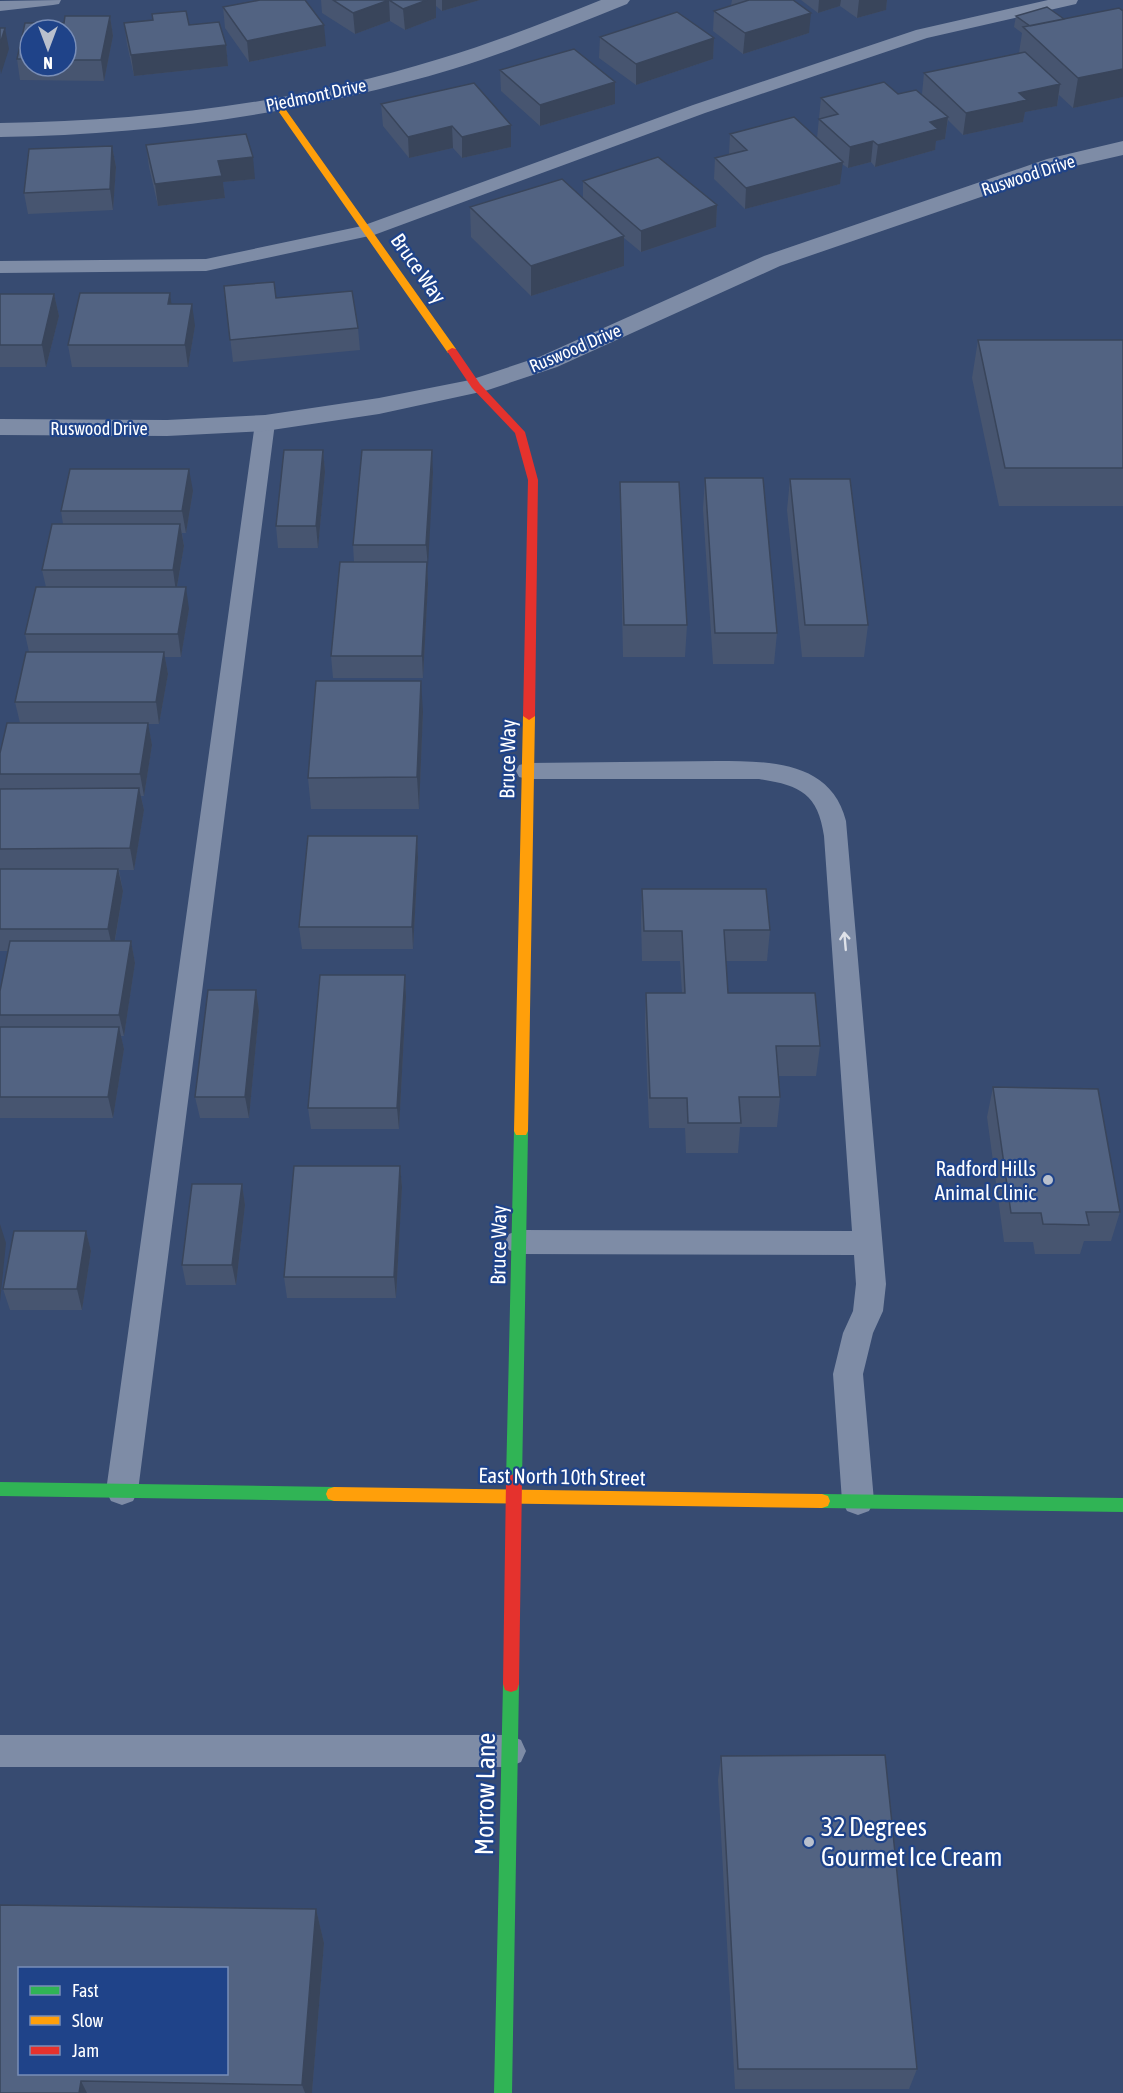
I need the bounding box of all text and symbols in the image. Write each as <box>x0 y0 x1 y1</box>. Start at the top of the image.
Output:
north arrow <box>18 18 78 78</box>
text: N <box>43 54 53 72</box>
street label: Piedmont Drive <box>264 74 368 116</box>
street label: Ruswood Drive <box>978 150 1078 200</box>
street label: Bruce Way <box>386 229 452 308</box>
street label: Ruswood Drive <box>526 319 624 377</box>
street label: Ruswood Drive <box>50 418 148 439</box>
street label: Bruce Way <box>494 719 520 799</box>
one-way arrow <box>839 931 850 951</box>
place label: Radford Hills Animal Clinic <box>935 1156 1036 1204</box>
marker: Radford Hills Animal Clinic <box>1041 1173 1055 1187</box>
street label: Bruce Way <box>485 1205 511 1285</box>
street label: East North 10th Street <box>478 1463 646 1489</box>
street label: Morrow Lane <box>469 1732 501 1856</box>
place label: 32 Degrees Gourmet Ice Cream <box>821 1812 1002 1872</box>
marker: 32 Degrees Gourmet Ice Cream <box>802 1835 816 1849</box>
legend <box>18 1967 228 2075</box>
text: Fast <box>72 1980 99 2001</box>
text: Slow <box>72 2010 103 2031</box>
text: Jam <box>72 2040 99 2061</box>

